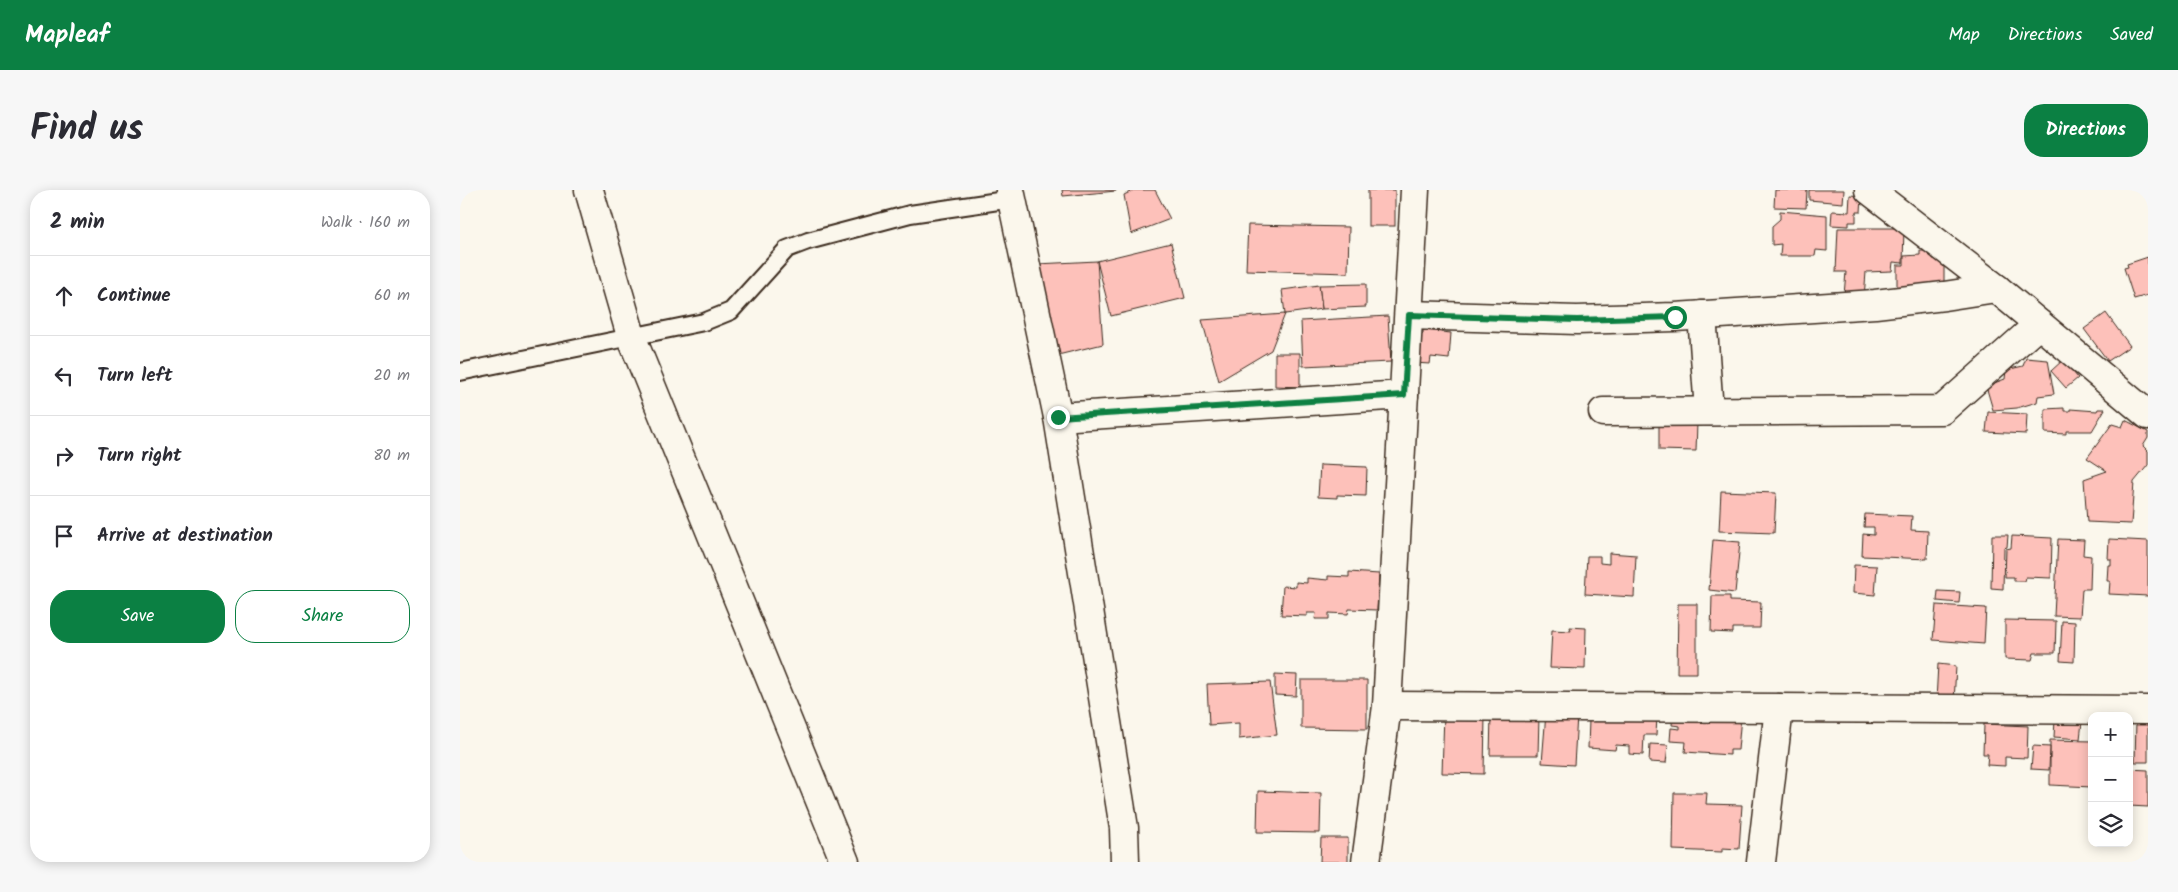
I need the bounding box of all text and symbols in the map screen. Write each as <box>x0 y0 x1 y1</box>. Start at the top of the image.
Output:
text: Mapleaf <box>25 16 109 55</box>
text: Map <box>1948 21 1980 50</box>
text: Directions <box>2008 21 2082 50</box>
text: Saved <box>2110 21 2153 50</box>
text: Find us <box>30 102 143 158</box>
button: Directions <box>2024 104 2148 157</box>
text: 2 min <box>50 206 105 239</box>
text: Walk · 160 m <box>321 210 410 235</box>
text: Continue <box>97 281 170 311</box>
icon: ahead <box>50 282 78 310</box>
text: 60 m <box>374 283 410 308</box>
route start <box>1664 306 1687 329</box>
text: Turn left <box>97 361 172 391</box>
icon: left <box>50 362 78 390</box>
text: 20 m <box>374 363 410 388</box>
route end <box>1047 406 1070 429</box>
text: Turn right <box>97 441 182 471</box>
icon: right <box>50 442 78 470</box>
text: 80 m <box>373 443 410 468</box>
text: Arrive at destination <box>97 521 273 551</box>
icon: arrive <box>50 522 78 550</box>
button: Save <box>50 590 225 643</box>
button: Share <box>235 590 410 643</box>
map controls <box>2088 712 2133 847</box>
button: + <box>2088 712 2133 757</box>
button: − <box>2088 757 2133 802</box>
button: layers <box>2088 802 2133 847</box>

